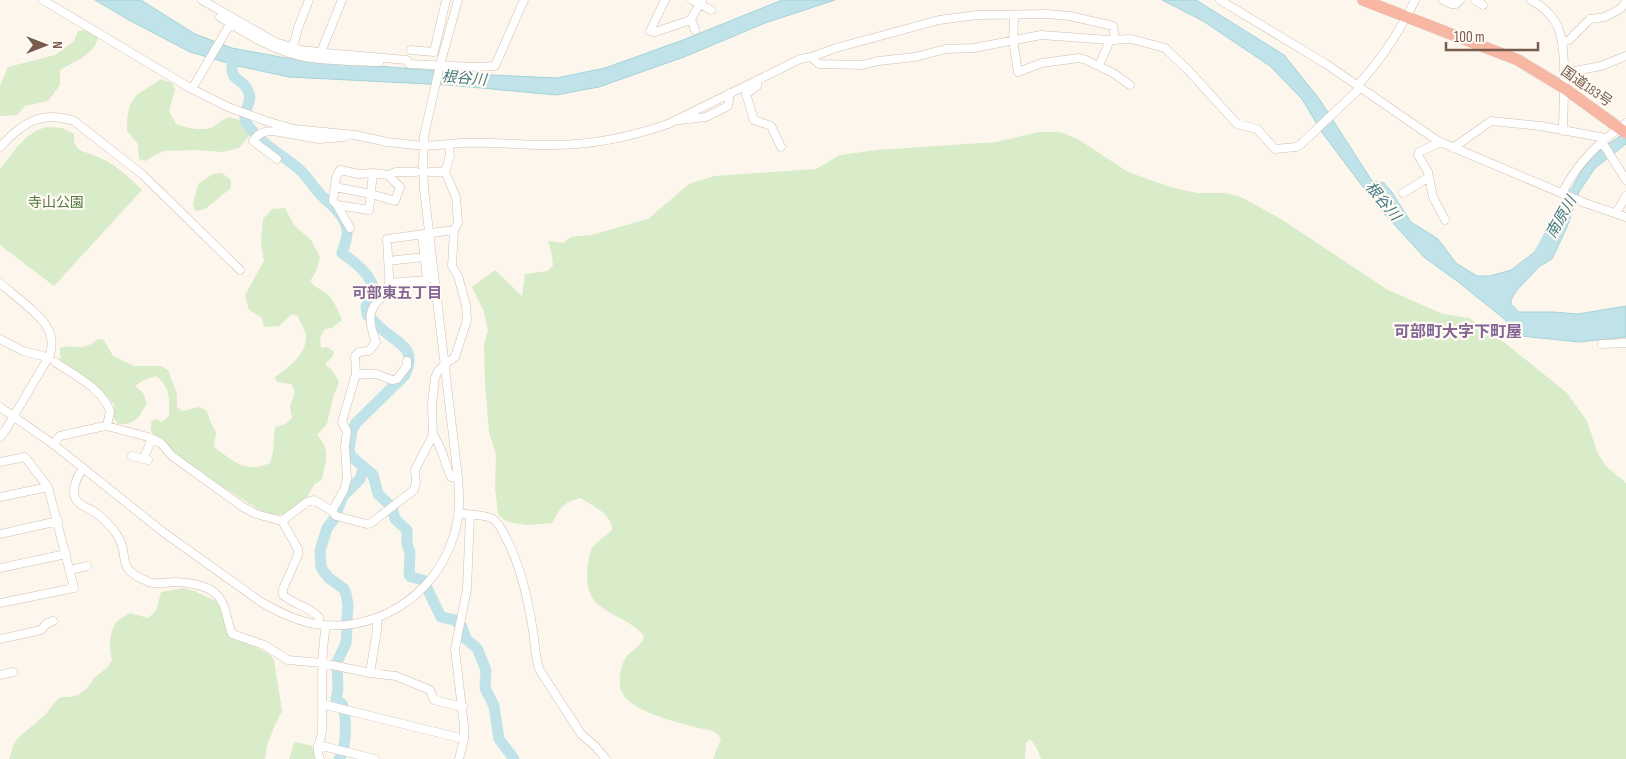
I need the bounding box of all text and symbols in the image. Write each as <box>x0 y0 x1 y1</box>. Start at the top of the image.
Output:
north arrow <box>20 20 70 70</box>
scale bar <box>1446 20 1538 52</box>
text: 100 m <box>1454 28 1485 47</box>
text: N <box>49 41 66 49</box>
street label: 国道183号 <box>1558 63 1616 110</box>
water label: 根谷川 <box>441 67 489 90</box>
water label: 根谷川 <box>1361 178 1406 226</box>
water label: 南原川 <box>1542 191 1582 241</box>
park label: 寺山公園 <box>28 194 84 211</box>
district label: 可部東五丁目 <box>352 284 442 303</box>
district label: 可部町大字下町屋 <box>1394 323 1522 342</box>

